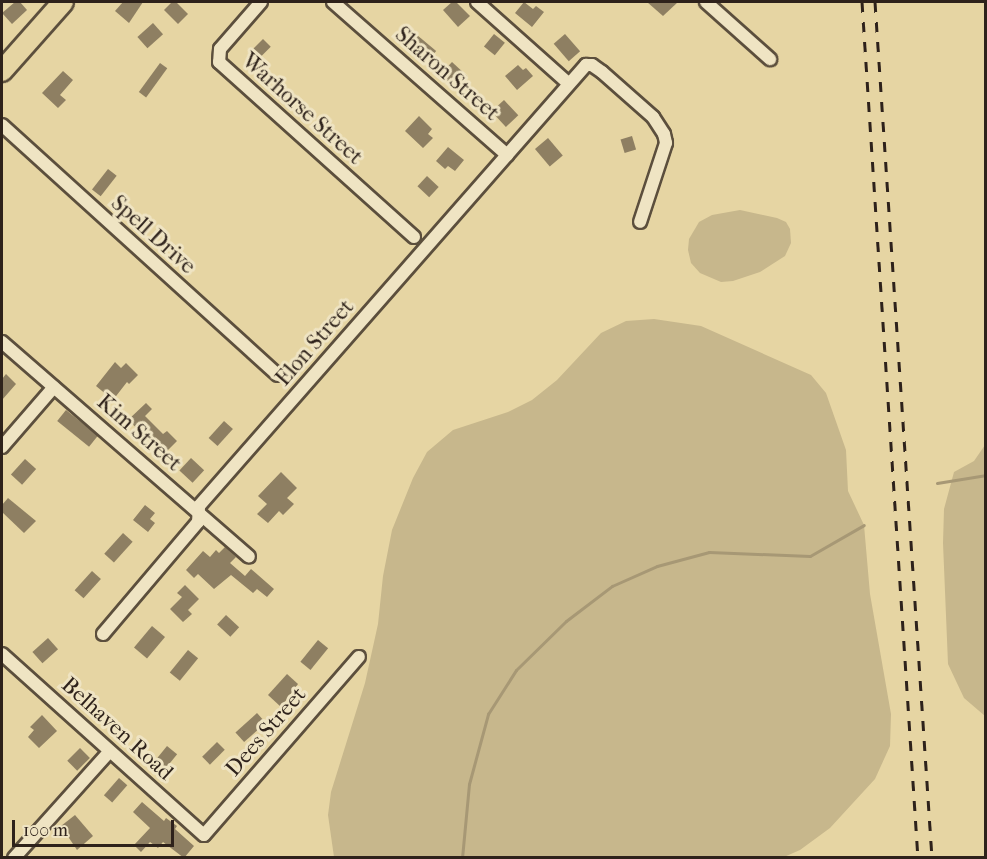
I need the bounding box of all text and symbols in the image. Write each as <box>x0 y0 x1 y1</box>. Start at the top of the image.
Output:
street label: Sharon Street <box>389 22 505 126</box>
street label: Warhorse Street <box>236 48 368 170</box>
street label: Spell Drive <box>105 190 201 280</box>
street label: Elon Street <box>270 294 360 392</box>
street label: Kim Street <box>91 389 187 477</box>
street label: Belhaven Road <box>56 672 178 786</box>
street label: Dees Street <box>220 682 312 782</box>
scale bar <box>15 808 177 846</box>
text: 100 m <box>23 820 68 841</box>

